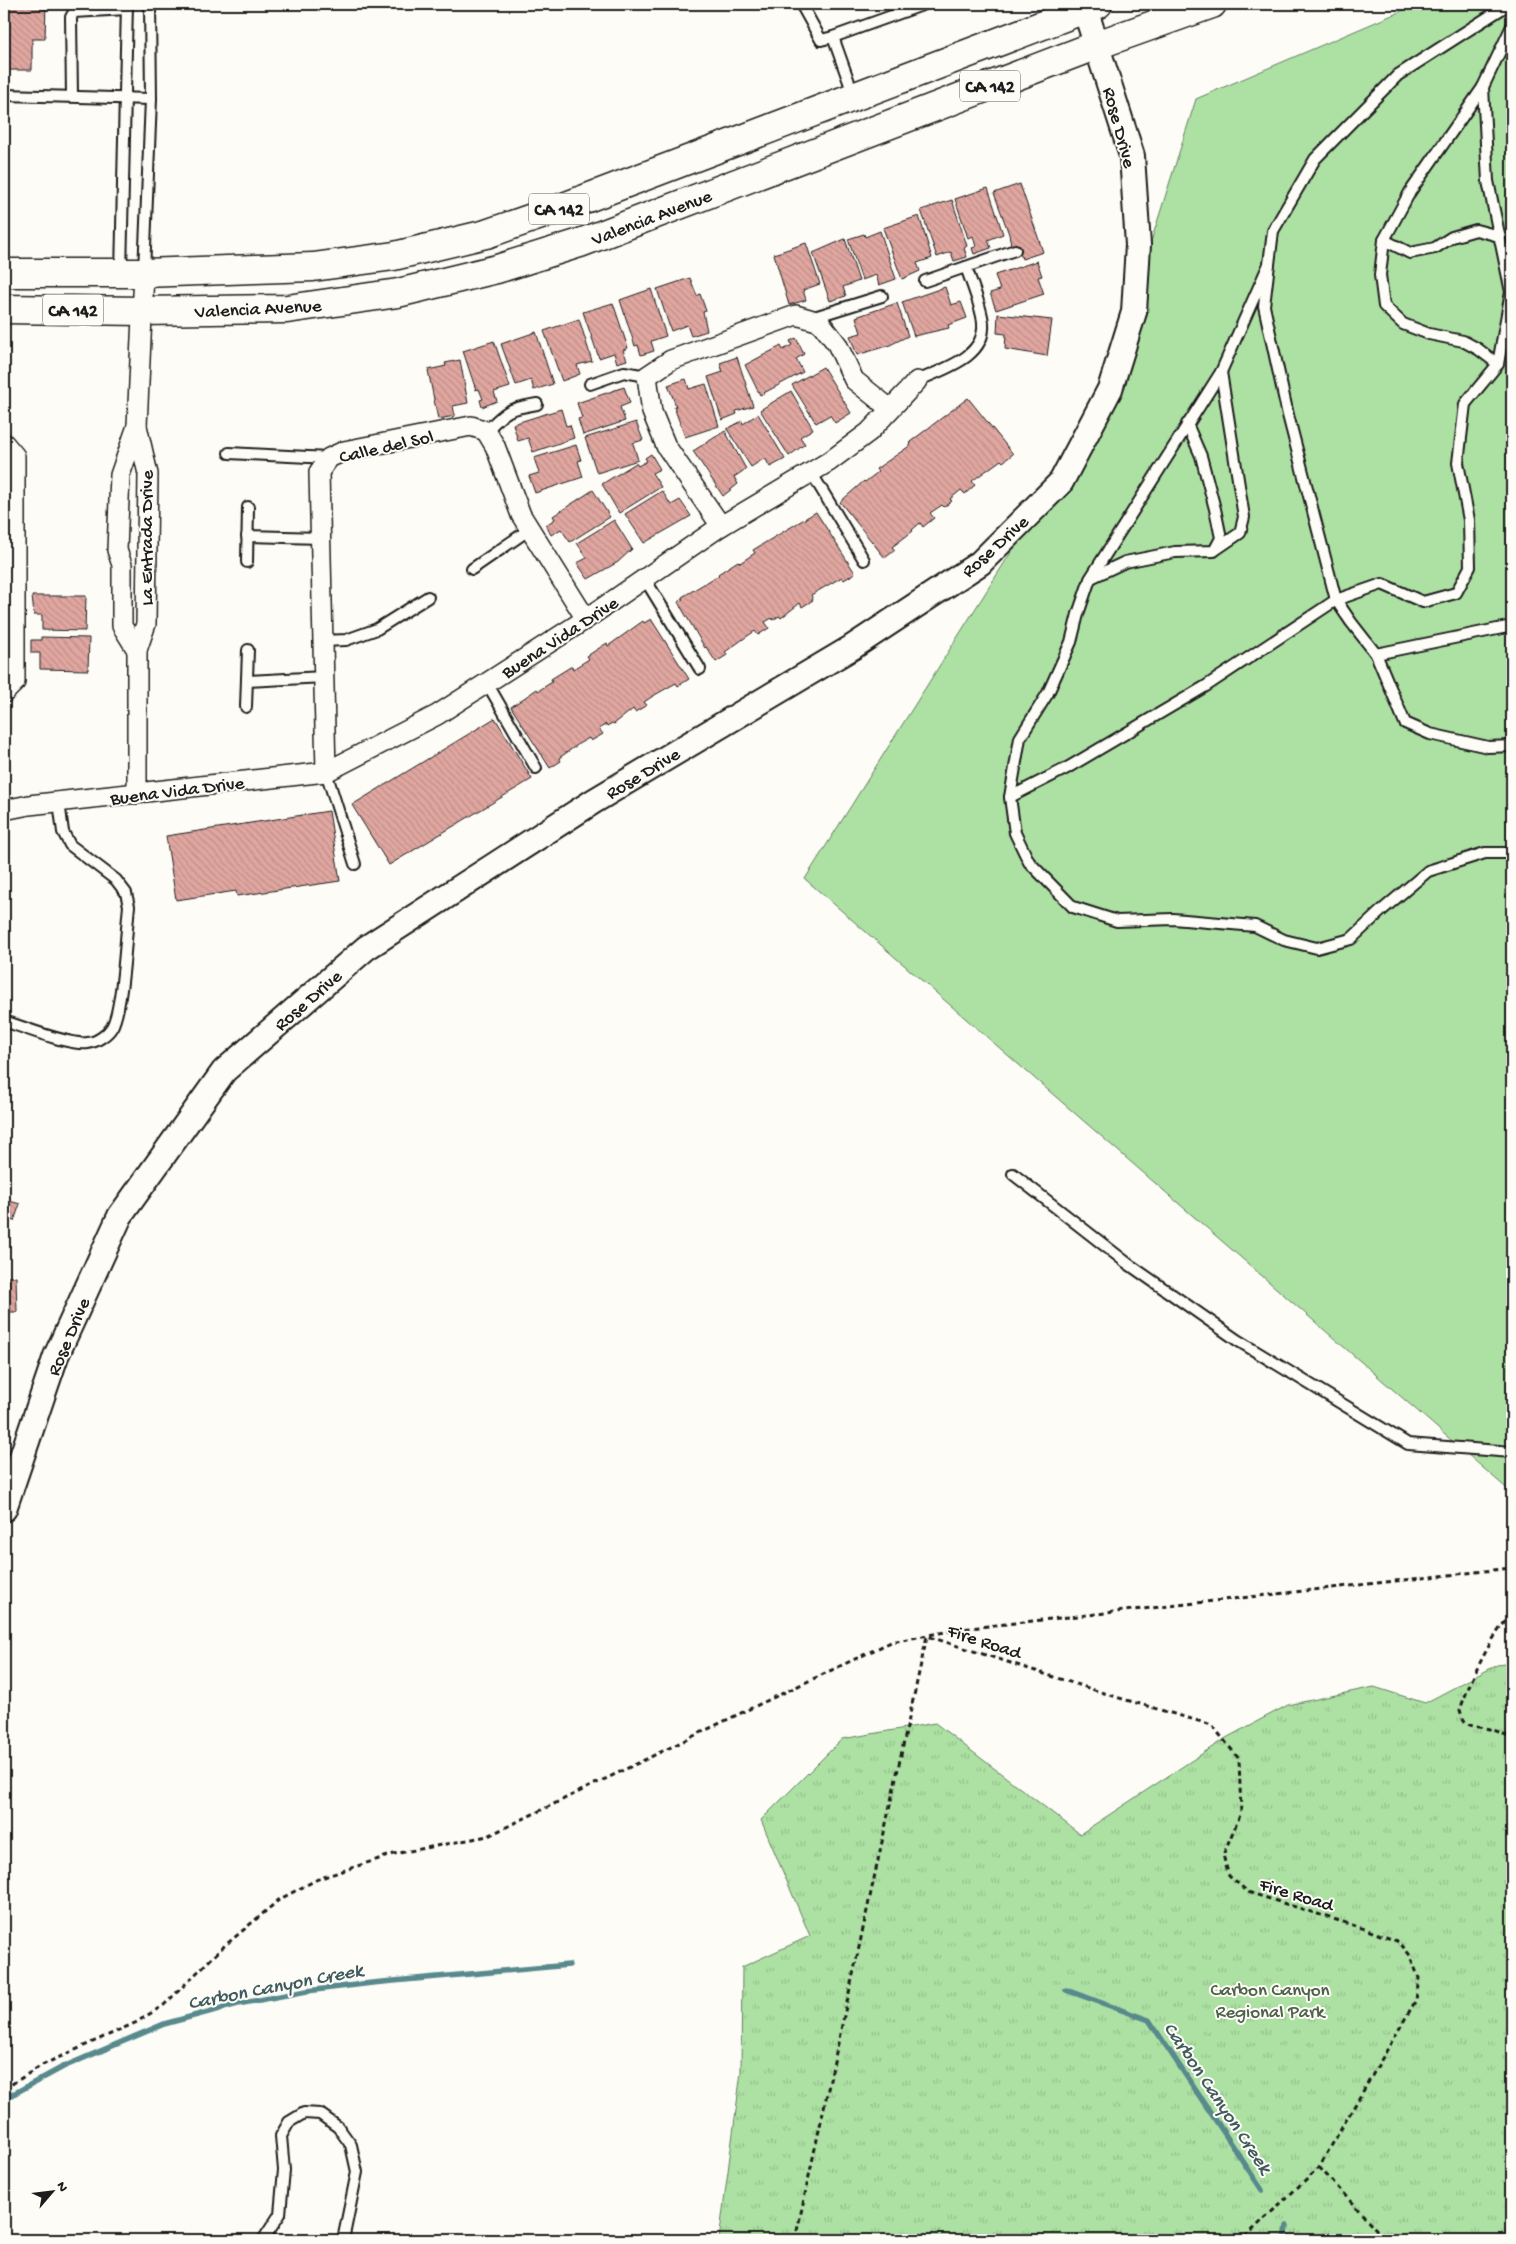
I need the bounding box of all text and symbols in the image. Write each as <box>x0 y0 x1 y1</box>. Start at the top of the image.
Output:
road number: CA 142 <box>960 70 1020 102</box>
street label: Rose Drive <box>1096 85 1139 171</box>
street label: Valencia Avenue <box>588 186 716 253</box>
road number: CA 142 <box>529 193 589 224</box>
road number: CA 142 <box>43 294 103 326</box>
street label: Valencia Avenue <box>193 296 322 325</box>
street label: Calle del Sol <box>337 426 436 470</box>
street label: La Entrada Drive <box>137 470 160 606</box>
street label: Rose Drive <box>958 511 1035 584</box>
street label: Buena Vida Drive <box>497 592 624 686</box>
street label: Rose Drive <box>603 744 685 806</box>
street label: Buena Vida Drive <box>108 773 246 812</box>
street label: Rose Drive <box>271 966 348 1037</box>
street label: Rose Drive <box>44 1295 97 1380</box>
street label: Fire Road <box>943 1620 1026 1667</box>
street label: Fire Road <box>1255 1874 1338 1919</box>
water label: Carbon Canyon Creek <box>186 1960 367 2017</box>
park label: Carbon Canyon Regional Park <box>1210 1980 1330 2025</box>
water label: Carbon Canyon Creek <box>1157 2019 1276 2181</box>
north arrow <box>28 2166 78 2216</box>
text: N <box>52 2179 71 2195</box>

